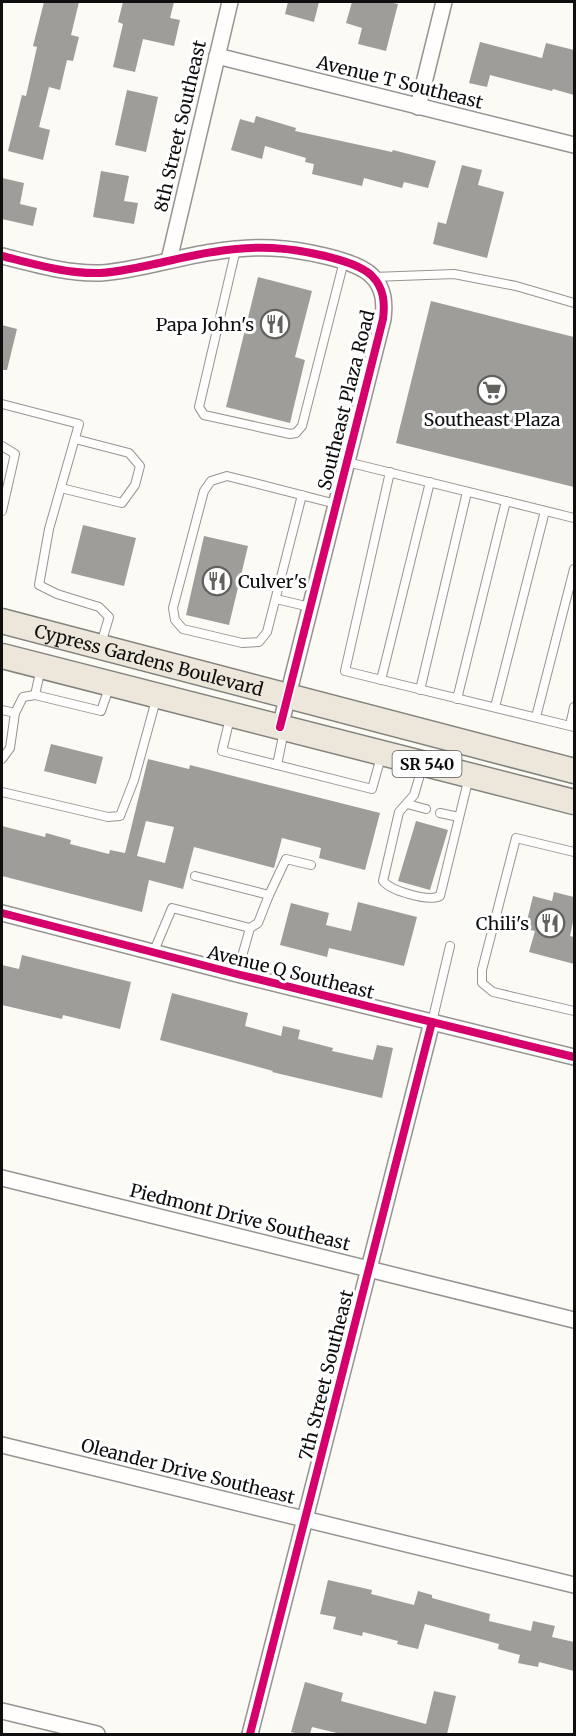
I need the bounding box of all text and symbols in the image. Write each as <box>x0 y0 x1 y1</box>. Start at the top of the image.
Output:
street label: 8th Street Southeast <box>149 38 211 214</box>
street label: Avenue T Southeast <box>314 50 485 114</box>
street label: Southeast Plaza Road <box>312 307 380 492</box>
restaurant icon: Papa John's <box>259 308 291 340</box>
place label: Papa John's <box>156 313 254 336</box>
supermarket icon: Southeast Plaza <box>476 374 508 406</box>
place label: Southeast Plaza <box>424 408 561 431</box>
restaurant icon: Culver's <box>201 565 233 597</box>
place label: Culver's <box>238 570 307 593</box>
street label: Cypress Gardens Boulevard <box>32 619 266 701</box>
road number: SR 540 <box>392 751 462 777</box>
restaurant icon: Chili's <box>534 907 566 939</box>
place label: Chili's <box>476 912 529 935</box>
street label: Avenue Q Southeast <box>204 940 377 1004</box>
street label: Piedmont Drive Southeast <box>127 1178 353 1256</box>
street label: 7th Street Southeast <box>294 1287 358 1463</box>
street label: Oleander Drive Southeast <box>79 1433 297 1509</box>

